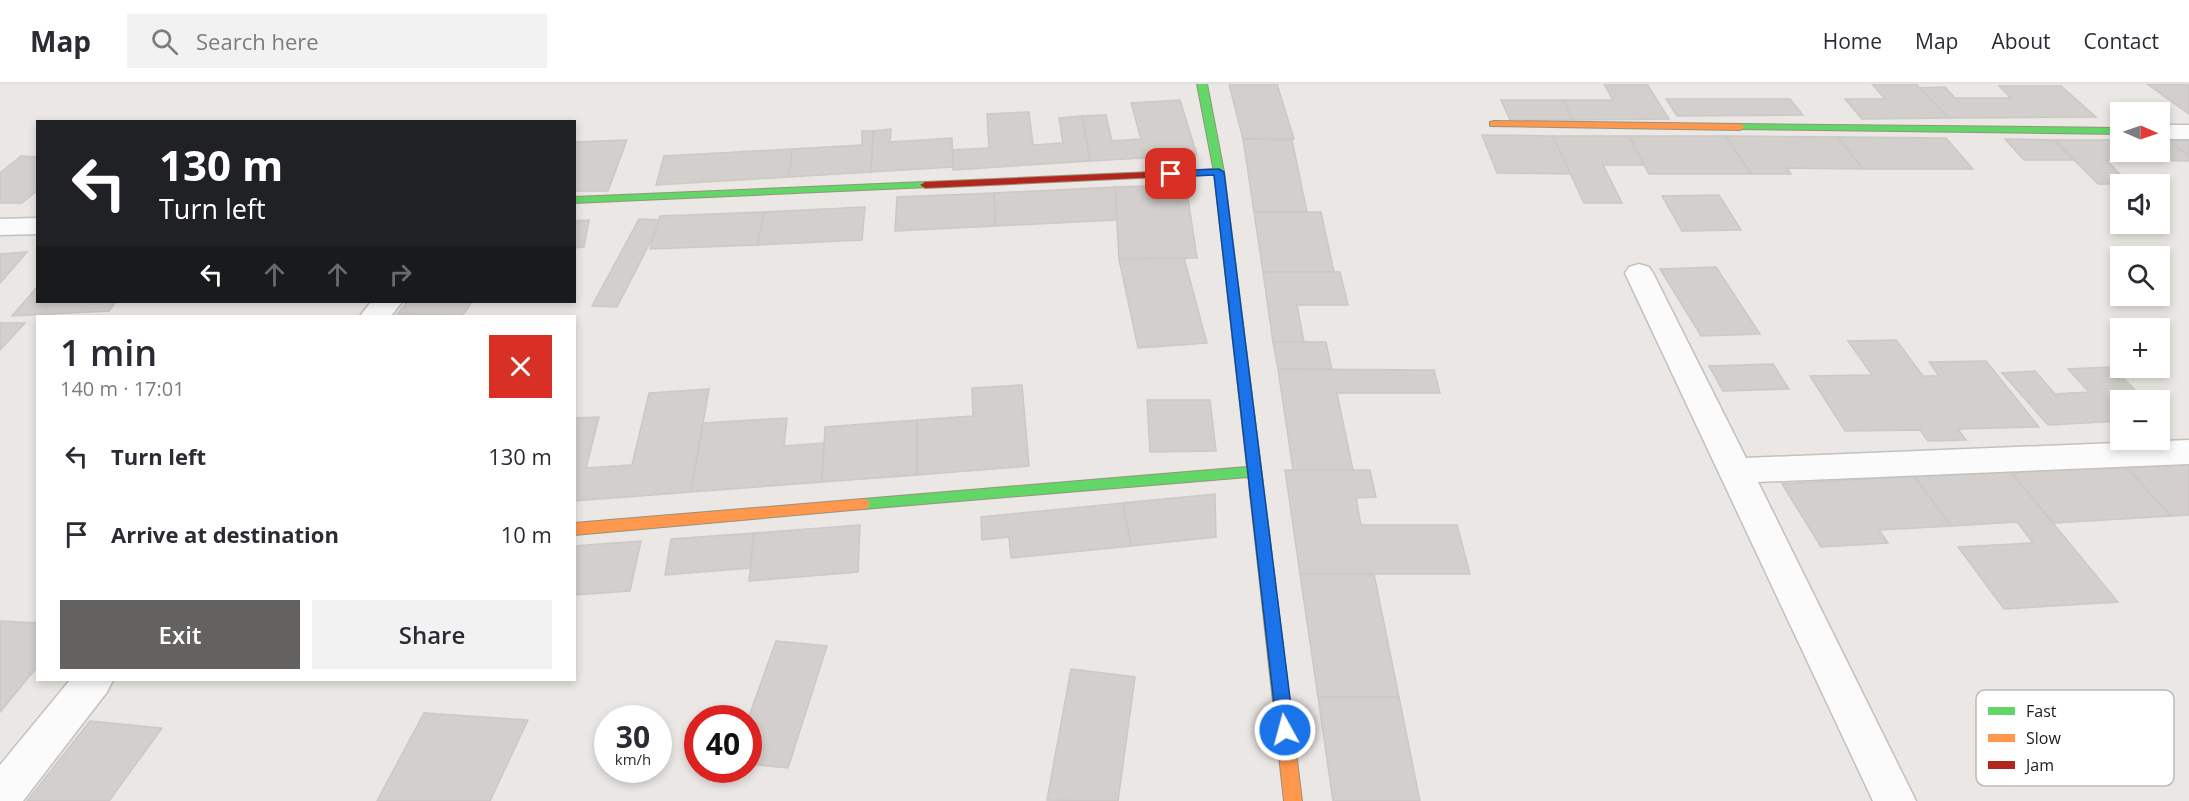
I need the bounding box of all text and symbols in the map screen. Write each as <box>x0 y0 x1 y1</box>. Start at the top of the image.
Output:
search box <box>127 14 547 68</box>
text: Map <box>30 22 91 60</box>
icon: search <box>148 25 181 58</box>
text: Search here <box>196 26 319 56</box>
text: Home <box>1823 27 1882 55</box>
text: Map <box>1915 27 1958 55</box>
text: About <box>1991 27 2051 55</box>
text: Contact <box>2084 27 2159 55</box>
north arrow <box>2110 102 2170 162</box>
map controls <box>2110 102 2170 450</box>
text: 130 m <box>159 136 283 193</box>
icon: left <box>60 144 138 222</box>
pin <box>1145 148 1196 199</box>
icon: arrive <box>1154 157 1187 190</box>
button: sound <box>2110 174 2170 234</box>
text: Turn left <box>159 190 266 227</box>
button: search <box>2110 246 2170 306</box>
icon: left <box>195 258 228 291</box>
icon: ahead <box>258 258 291 291</box>
icon: ahead <box>321 258 354 291</box>
icon: right <box>384 258 417 291</box>
button: + <box>2110 318 2170 378</box>
text: 1 min <box>60 328 157 377</box>
button: close <box>489 335 552 398</box>
text: 140 m · 17:01 <box>60 375 185 402</box>
button: − <box>2110 390 2170 450</box>
icon: left <box>60 440 93 473</box>
text: Turn left <box>111 441 206 471</box>
text: 130 m <box>488 441 552 471</box>
icon: arrive <box>60 518 93 551</box>
text: Arrive at destination <box>111 519 339 549</box>
text: 10 m <box>501 519 552 549</box>
button: Exit <box>60 600 300 669</box>
button: Share <box>312 600 552 669</box>
legend <box>1976 690 2174 786</box>
position arrow <box>1253 698 1317 762</box>
text: Fast <box>2026 700 2057 722</box>
speed limit sign: 40 <box>684 705 762 783</box>
text: 30 <box>616 716 650 757</box>
text: Slow <box>2026 727 2061 749</box>
text: km/h <box>615 749 651 769</box>
text: Jam <box>2024 754 2054 776</box>

